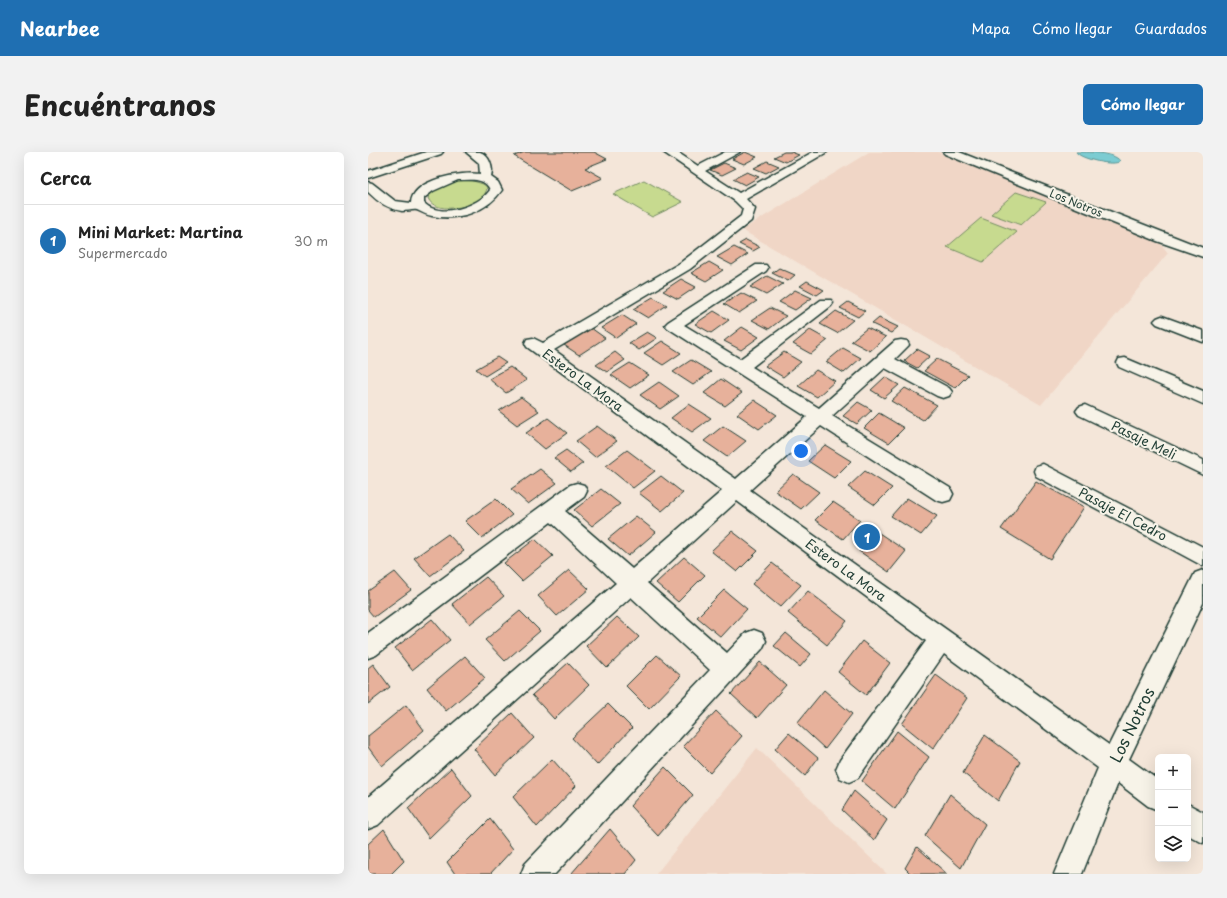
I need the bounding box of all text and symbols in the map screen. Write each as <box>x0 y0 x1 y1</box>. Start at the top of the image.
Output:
text: Nearbee <box>20 14 100 42</box>
text: Mapa <box>972 18 1010 39</box>
text: Cómo llegar <box>1032 18 1112 39</box>
text: Guardados <box>1134 18 1207 39</box>
text: Encuéntranos <box>24 83 216 126</box>
button: Cómo llegar <box>1083 84 1203 125</box>
text: Cerca <box>40 165 91 191</box>
street label: Los Notros <box>1047 184 1105 221</box>
text: Mini Market: Martina <box>78 220 243 243</box>
text: 1 <box>50 231 56 250</box>
text: 30 m <box>294 231 328 250</box>
text: Supermercado <box>78 243 168 262</box>
street label: Estero La Mora <box>539 344 628 416</box>
street label: Pasaje Meli <box>1108 416 1180 463</box>
your location <box>791 441 811 461</box>
street label: Pasaje El Cedro <box>1076 482 1171 545</box>
pin: 1 <box>854 522 880 552</box>
street label: Estero La Mora <box>802 534 891 606</box>
street label: Los Notros <box>1103 683 1160 766</box>
map controls <box>1155 754 1191 862</box>
button: + <box>1155 754 1191 790</box>
button: − <box>1155 790 1191 826</box>
button: layers <box>1155 826 1191 862</box>

